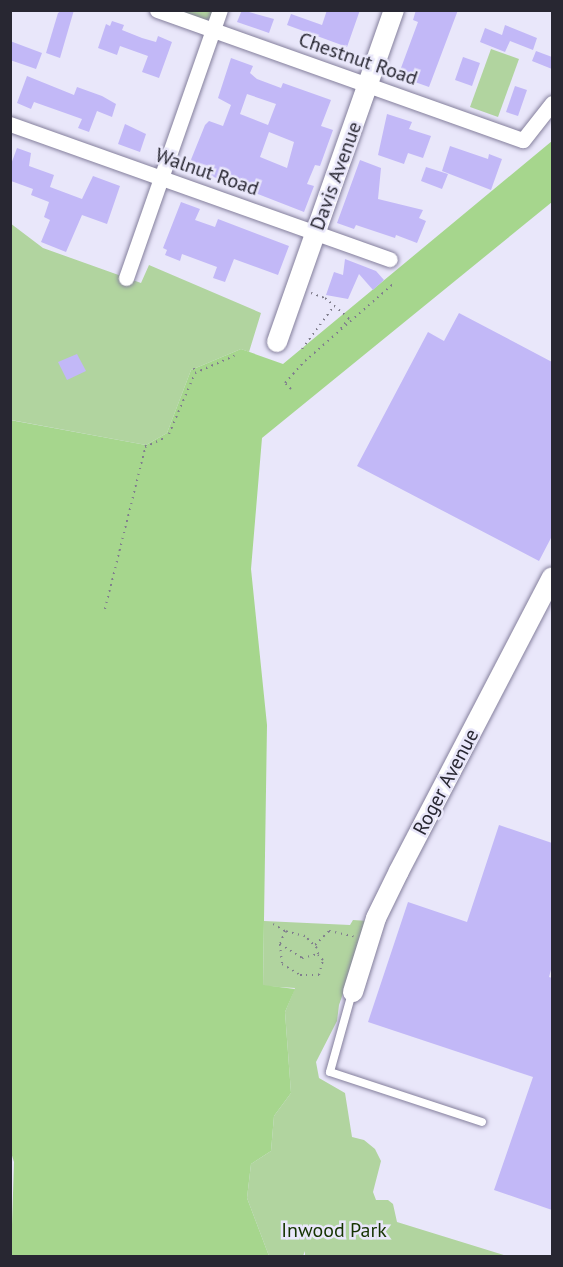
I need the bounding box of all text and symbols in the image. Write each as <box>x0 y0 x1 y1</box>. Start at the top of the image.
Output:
street label: Chestnut Road <box>296 27 420 91</box>
street label: Davis Avenue <box>305 118 367 234</box>
street label: Walnut Road <box>152 143 262 201</box>
street label: Roger Avenue <box>408 725 484 839</box>
park label: Inwood Park <box>281 1218 387 1242</box>

